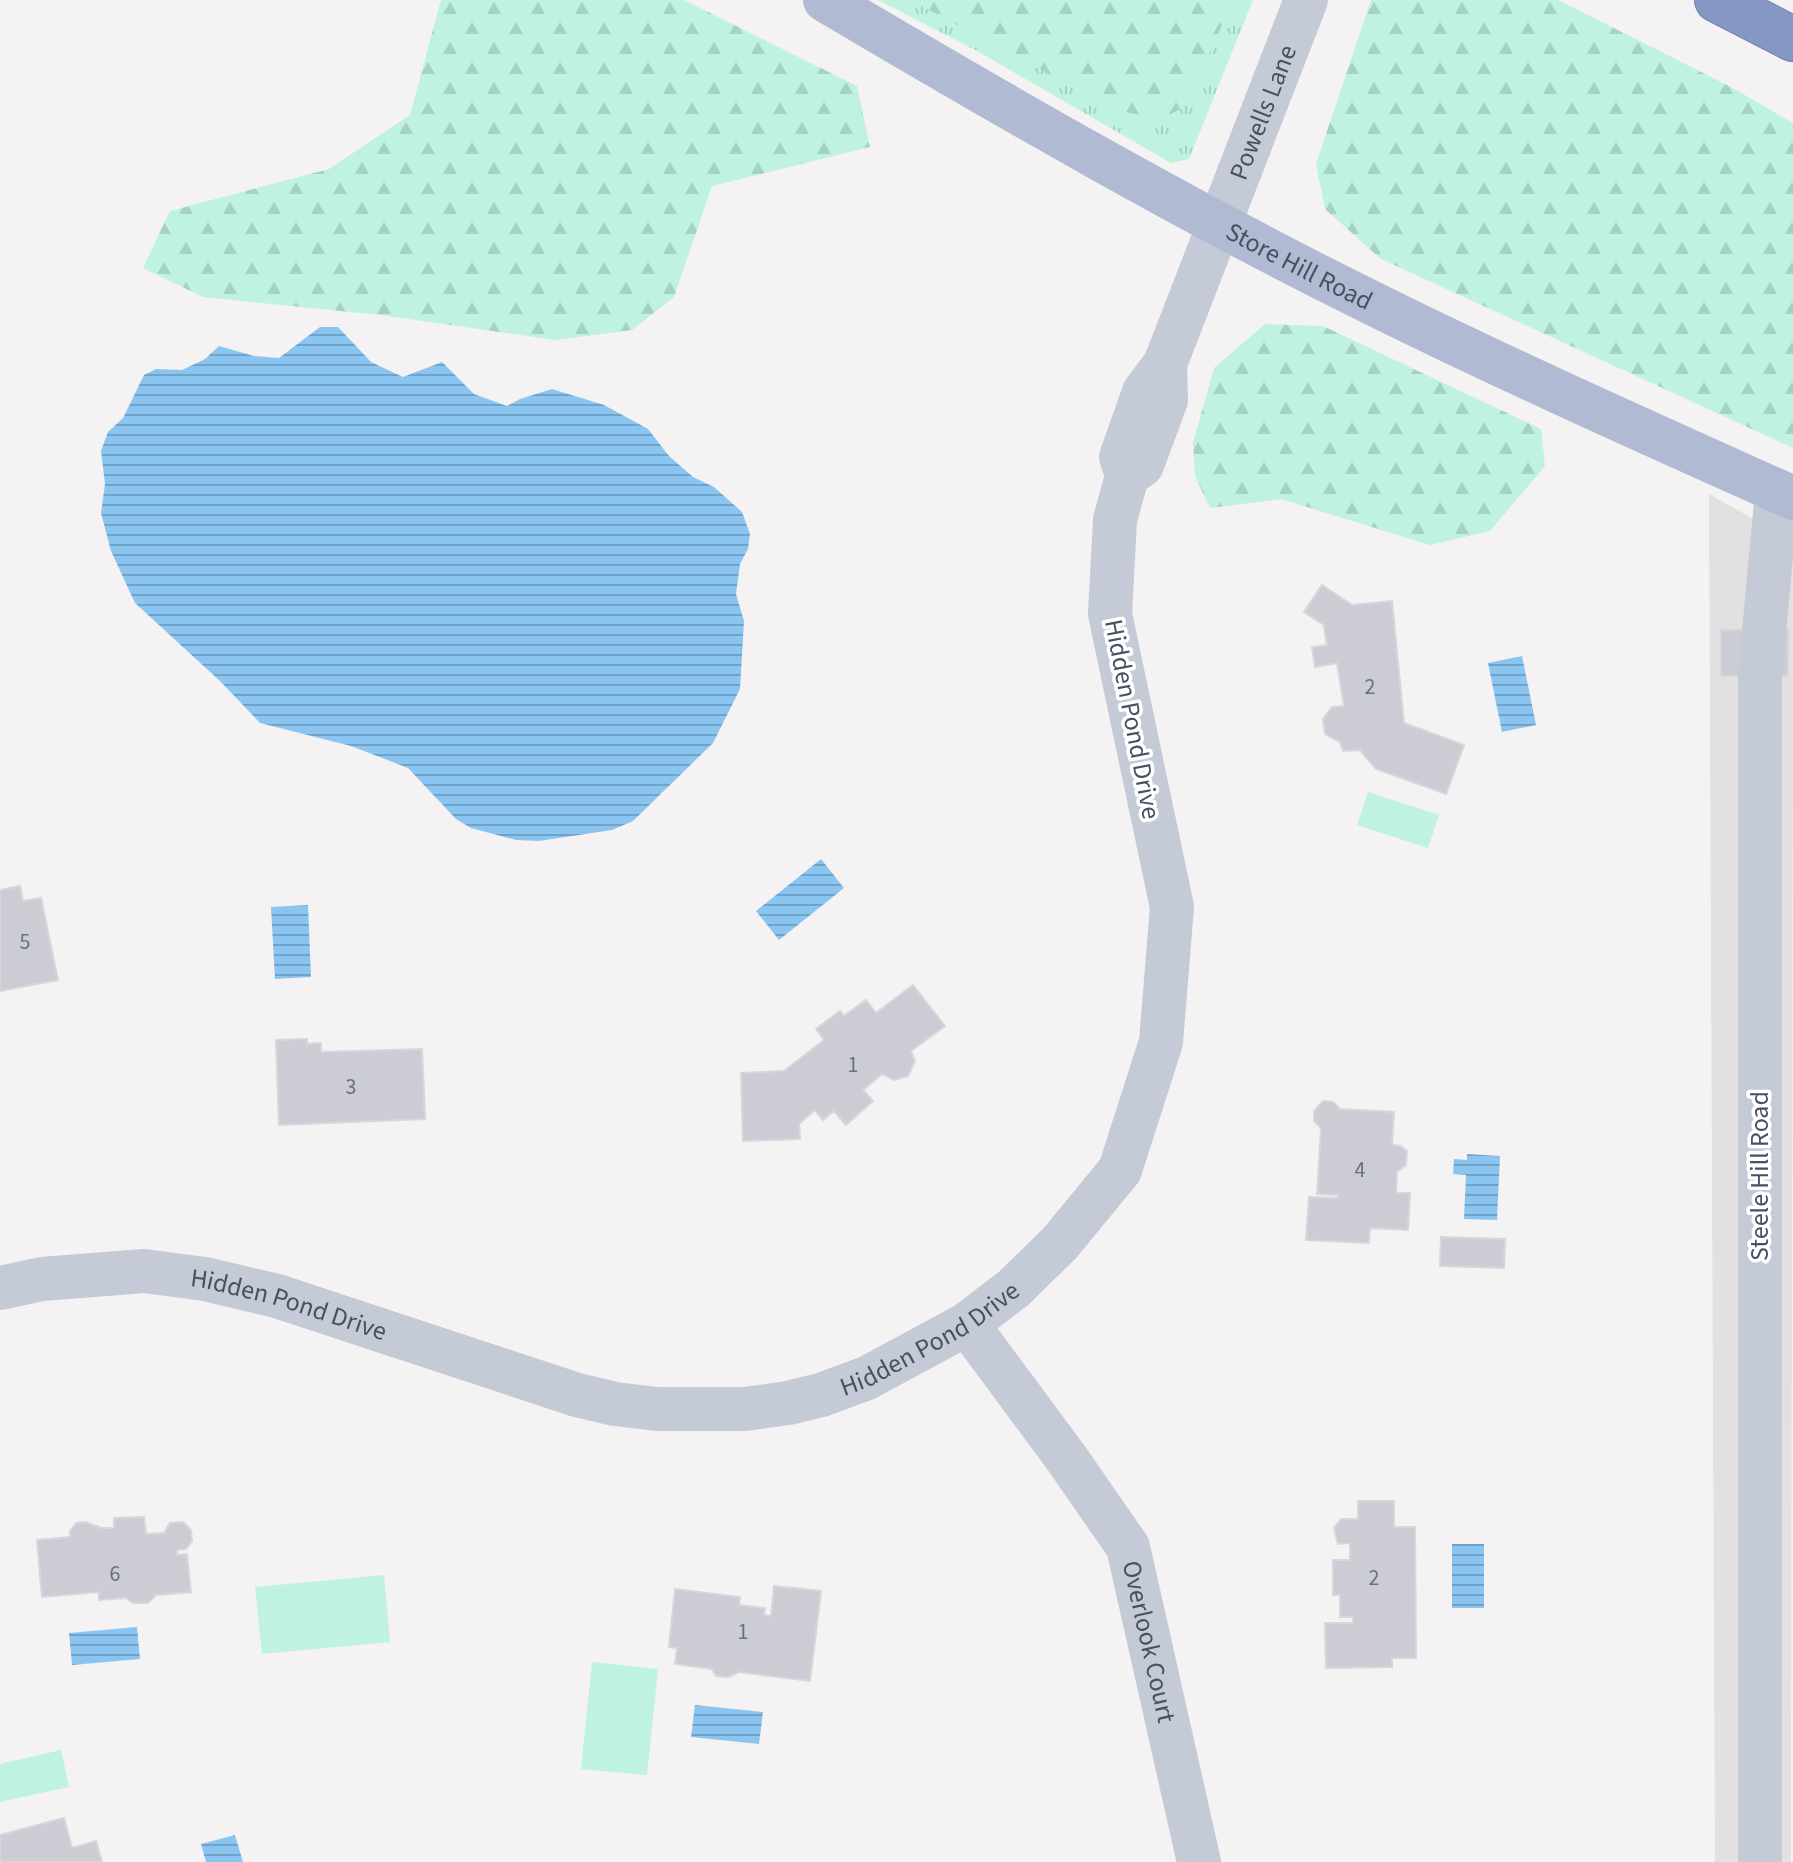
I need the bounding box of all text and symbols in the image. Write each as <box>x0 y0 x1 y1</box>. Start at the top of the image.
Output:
street label: Powells Lane <box>1220 40 1306 185</box>
street label: Store Hill Road <box>1219 213 1379 319</box>
street label: Hidden Pond Drive <box>1095 616 1170 822</box>
house number: 2 <box>1365 671 1375 703</box>
house number: 5 <box>20 926 30 958</box>
house number: 1 <box>848 1049 858 1081</box>
house number: 3 <box>346 1071 356 1103</box>
street label: Steele Hill Road <box>1741 1091 1778 1261</box>
house number: 4 <box>1355 1154 1366 1186</box>
street label: Hidden Pond Drive <box>188 1259 392 1350</box>
street label: Hidden Pond Drive <box>835 1272 1027 1406</box>
street label: Overlook Court <box>1113 1557 1185 1726</box>
house number: 6 <box>110 1558 121 1590</box>
house number: 2 <box>1369 1562 1379 1594</box>
house number: 1 <box>738 1616 748 1648</box>

